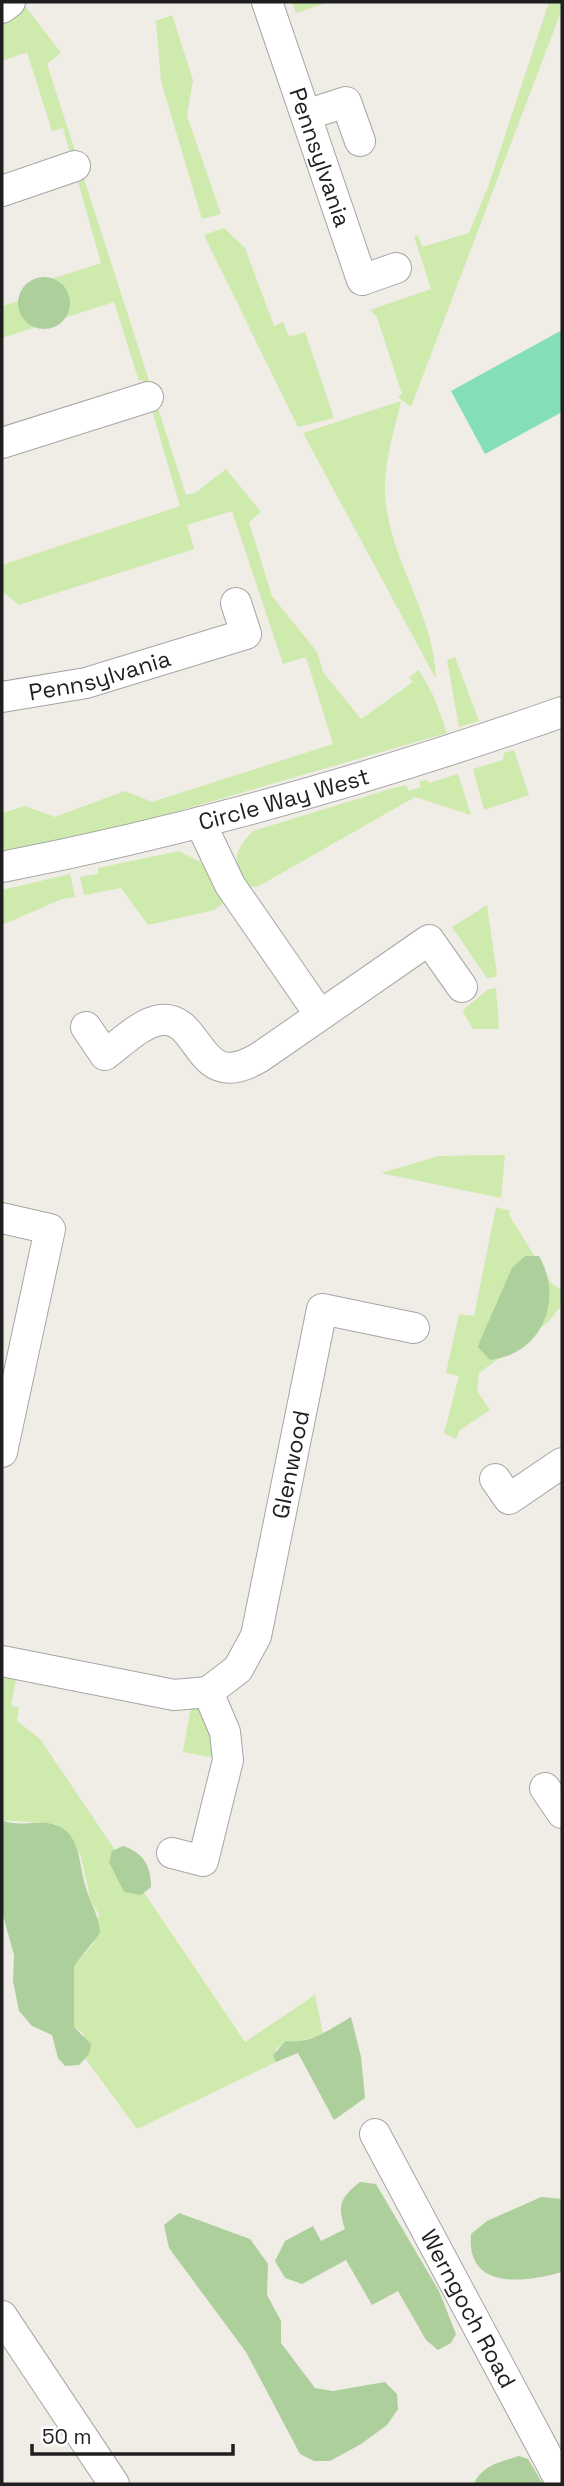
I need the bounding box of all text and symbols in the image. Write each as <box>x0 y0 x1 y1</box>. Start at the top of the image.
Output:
street label: Pennsylvania <box>282 84 358 231</box>
street label: Pennsylvania <box>26 643 174 707</box>
street label: Circle Way West <box>195 761 373 837</box>
street label: Glenwood <box>265 1408 316 1521</box>
street label: Werngoch Road <box>414 2224 523 2393</box>
scale bar <box>32 2412 233 2456</box>
text: 50 m <box>42 2423 92 2450</box>

